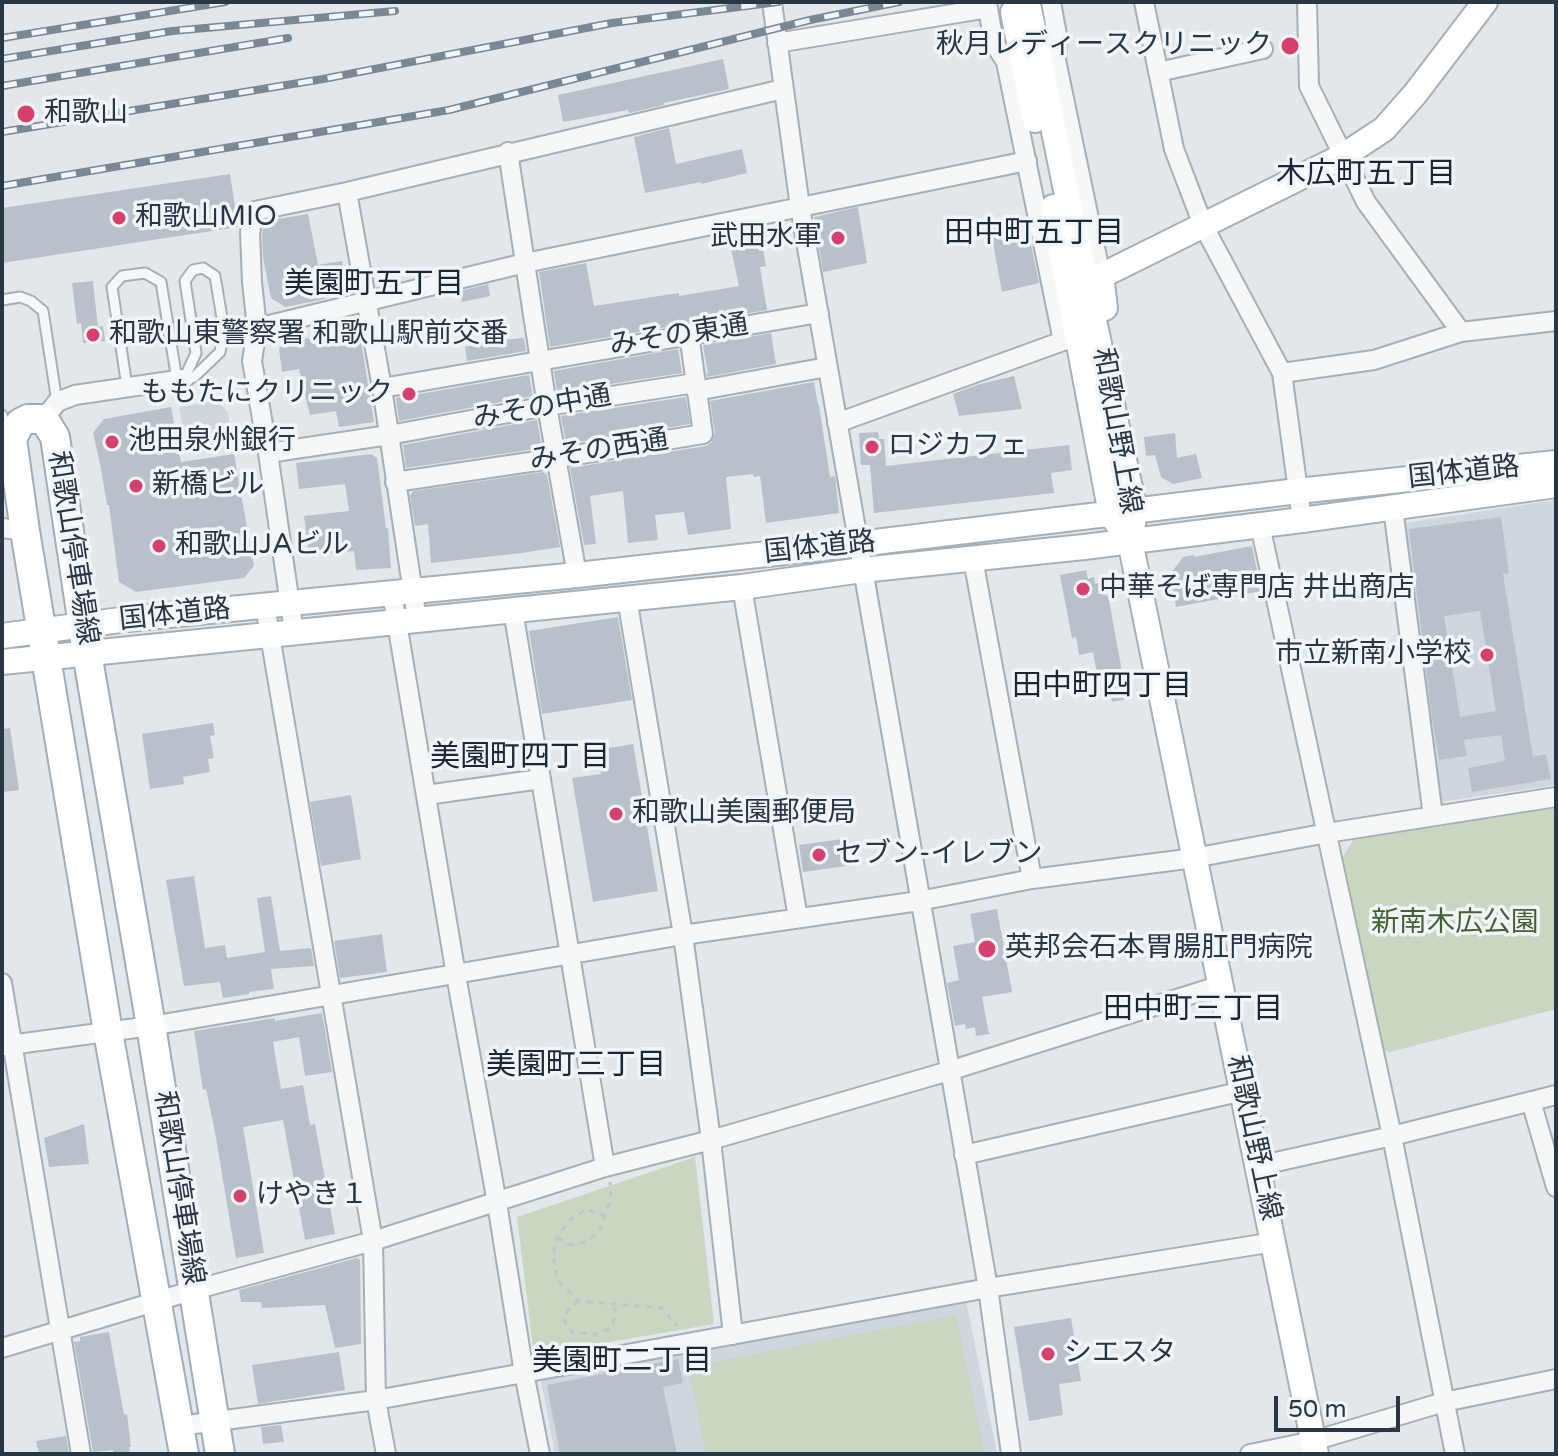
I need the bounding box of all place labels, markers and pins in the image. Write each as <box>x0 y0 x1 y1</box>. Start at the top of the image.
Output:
place label: 秋月レディースクリニック <box>936 29 1272 63</box>
marker: 秋月レディースクリニック <box>1279 35 1301 57</box>
place label: 和歌山 <box>44 97 128 131</box>
marker: 和歌山 <box>15 103 37 125</box>
place label: 和歌山MIO <box>135 201 277 235</box>
marker: 和歌山MIO <box>110 209 128 227</box>
place label: 武田水軍 <box>710 221 822 255</box>
marker: 武田水軍 <box>829 229 847 247</box>
place label: 和歌山東警察署 和歌山駅前交番 <box>109 318 508 352</box>
marker: 和歌山東警察署 和歌山駅前交番 <box>84 326 102 344</box>
place label: ももたにクリニック <box>141 377 393 411</box>
marker: ももたにクリニック <box>400 385 418 403</box>
place label: 池田泉州銀行 <box>128 425 296 459</box>
place label: ロジカフェ <box>888 430 1028 464</box>
marker: 池田泉州銀行 <box>103 433 121 451</box>
marker: ロジカフェ <box>863 438 881 456</box>
place label: 新橋ビル <box>152 469 264 503</box>
marker: 新橋ビル <box>127 477 145 495</box>
place label: 和歌山JAビル <box>175 529 349 563</box>
marker: 和歌山JAビル <box>150 537 168 555</box>
place label: 中華そば専門店 井出商店 <box>1099 572 1414 606</box>
marker: 中華そば専門店 井出商店 <box>1074 580 1092 598</box>
place label: 市立新南小学校 <box>1275 638 1471 672</box>
marker: 市立新南小学校 <box>1478 646 1496 664</box>
place label: 和歌山美園郵便局 <box>632 797 856 831</box>
marker: 和歌山美園郵便局 <box>607 805 625 823</box>
place label: セブン-イレブン <box>835 838 1042 872</box>
marker: セブン-イレブン <box>810 846 828 864</box>
place label: 英邦会石本胃腸肛門病院 <box>1005 932 1313 966</box>
marker: 英邦会石本胃腸肛門病院 <box>976 938 998 960</box>
place label: けやき１ <box>256 1179 368 1213</box>
marker: けやき１ <box>231 1187 249 1205</box>
place label: シエスタ <box>1064 1337 1176 1371</box>
marker: シエスタ <box>1039 1345 1057 1363</box>

